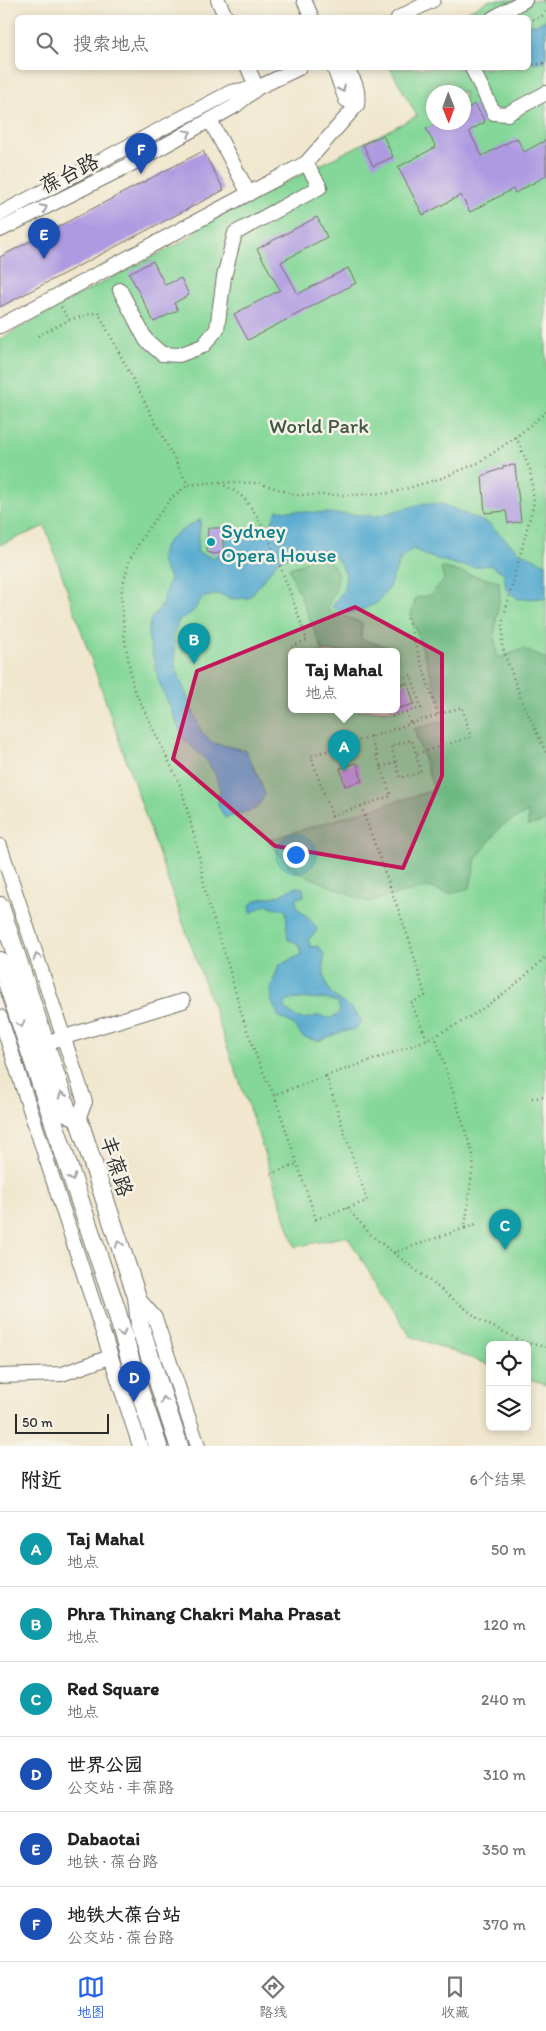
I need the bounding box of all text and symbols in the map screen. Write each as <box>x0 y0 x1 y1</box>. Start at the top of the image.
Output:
search box <box>15 15 531 70</box>
icon: search <box>33 29 61 57</box>
text: 搜索地点 <box>73 32 149 55</box>
one-way arrow <box>335 84 346 93</box>
north arrow <box>426 85 471 130</box>
one-way arrow <box>182 129 191 139</box>
pin: F <box>125 133 157 174</box>
street label: 葆台路 <box>35 148 103 198</box>
one-way arrow <box>38 204 47 214</box>
pin: E <box>28 218 60 259</box>
park label: World Park <box>269 413 369 438</box>
place label: Sydney Opera House <box>221 518 337 567</box>
marker: Sydney Opera House <box>205 536 217 548</box>
pin: B <box>178 623 210 664</box>
popup <box>288 648 400 713</box>
text: Taj Mahal <box>305 658 383 681</box>
text: 地点 <box>305 683 337 702</box>
pin: A <box>328 730 360 771</box>
your location <box>283 842 309 868</box>
one-way arrow <box>33 953 43 961</box>
one-way arrow <box>15 1019 25 1028</box>
one-way arrow <box>58 1091 68 1099</box>
street label: 丰葆路 <box>95 1132 139 1200</box>
one-way arrow <box>66 1174 76 1182</box>
pin: C <box>489 1209 521 1250</box>
one-way arrow <box>115 1240 125 1249</box>
one-way arrow <box>117 1328 127 1336</box>
map controls <box>486 1341 531 1431</box>
button: locate <box>486 1341 531 1386</box>
pin: D <box>118 1361 150 1402</box>
button: layers <box>486 1386 531 1431</box>
one-way arrow <box>160 1396 170 1404</box>
scale bar <box>15 1411 109 1434</box>
text: 50 m <box>22 1414 53 1431</box>
text: 附近 <box>20 1467 62 1492</box>
text: 6个结果 <box>470 1470 526 1489</box>
text: Taj Mahal <box>67 1527 144 1550</box>
text: A <box>31 1540 41 1559</box>
text: 50 m <box>491 1540 526 1559</box>
text: 地点 <box>67 1552 99 1571</box>
text: Phra Thinang Chakri Maha Prasat <box>67 1602 341 1625</box>
text: B <box>31 1615 41 1634</box>
text: 120 m <box>483 1615 526 1634</box>
text: 地点 <box>67 1627 99 1646</box>
text: Red Square <box>67 1677 159 1700</box>
text: C <box>31 1690 41 1709</box>
text: 240 m <box>481 1690 526 1709</box>
text: 地点 <box>67 1702 99 1721</box>
text: 世界公园 <box>67 1753 143 1776</box>
text: D <box>31 1765 41 1784</box>
text: 310 m <box>483 1765 526 1784</box>
text: 公交站 · 丰葆路 <box>67 1778 174 1797</box>
text: Dabaotai <box>67 1827 140 1850</box>
text: E <box>32 1840 40 1859</box>
text: 350 m <box>482 1840 526 1859</box>
text: 地铁 · 葆台路 <box>67 1852 158 1871</box>
text: 地铁大葆台站 <box>67 1903 181 1926</box>
text: F <box>32 1915 40 1934</box>
text: 370 m <box>482 1915 526 1934</box>
text: 公交站 · 葆台路 <box>67 1928 174 1947</box>
tab: 地图 <box>77 1973 105 2021</box>
tab: 路线 <box>259 1973 287 2021</box>
tab: 收藏 <box>441 1973 469 2021</box>

